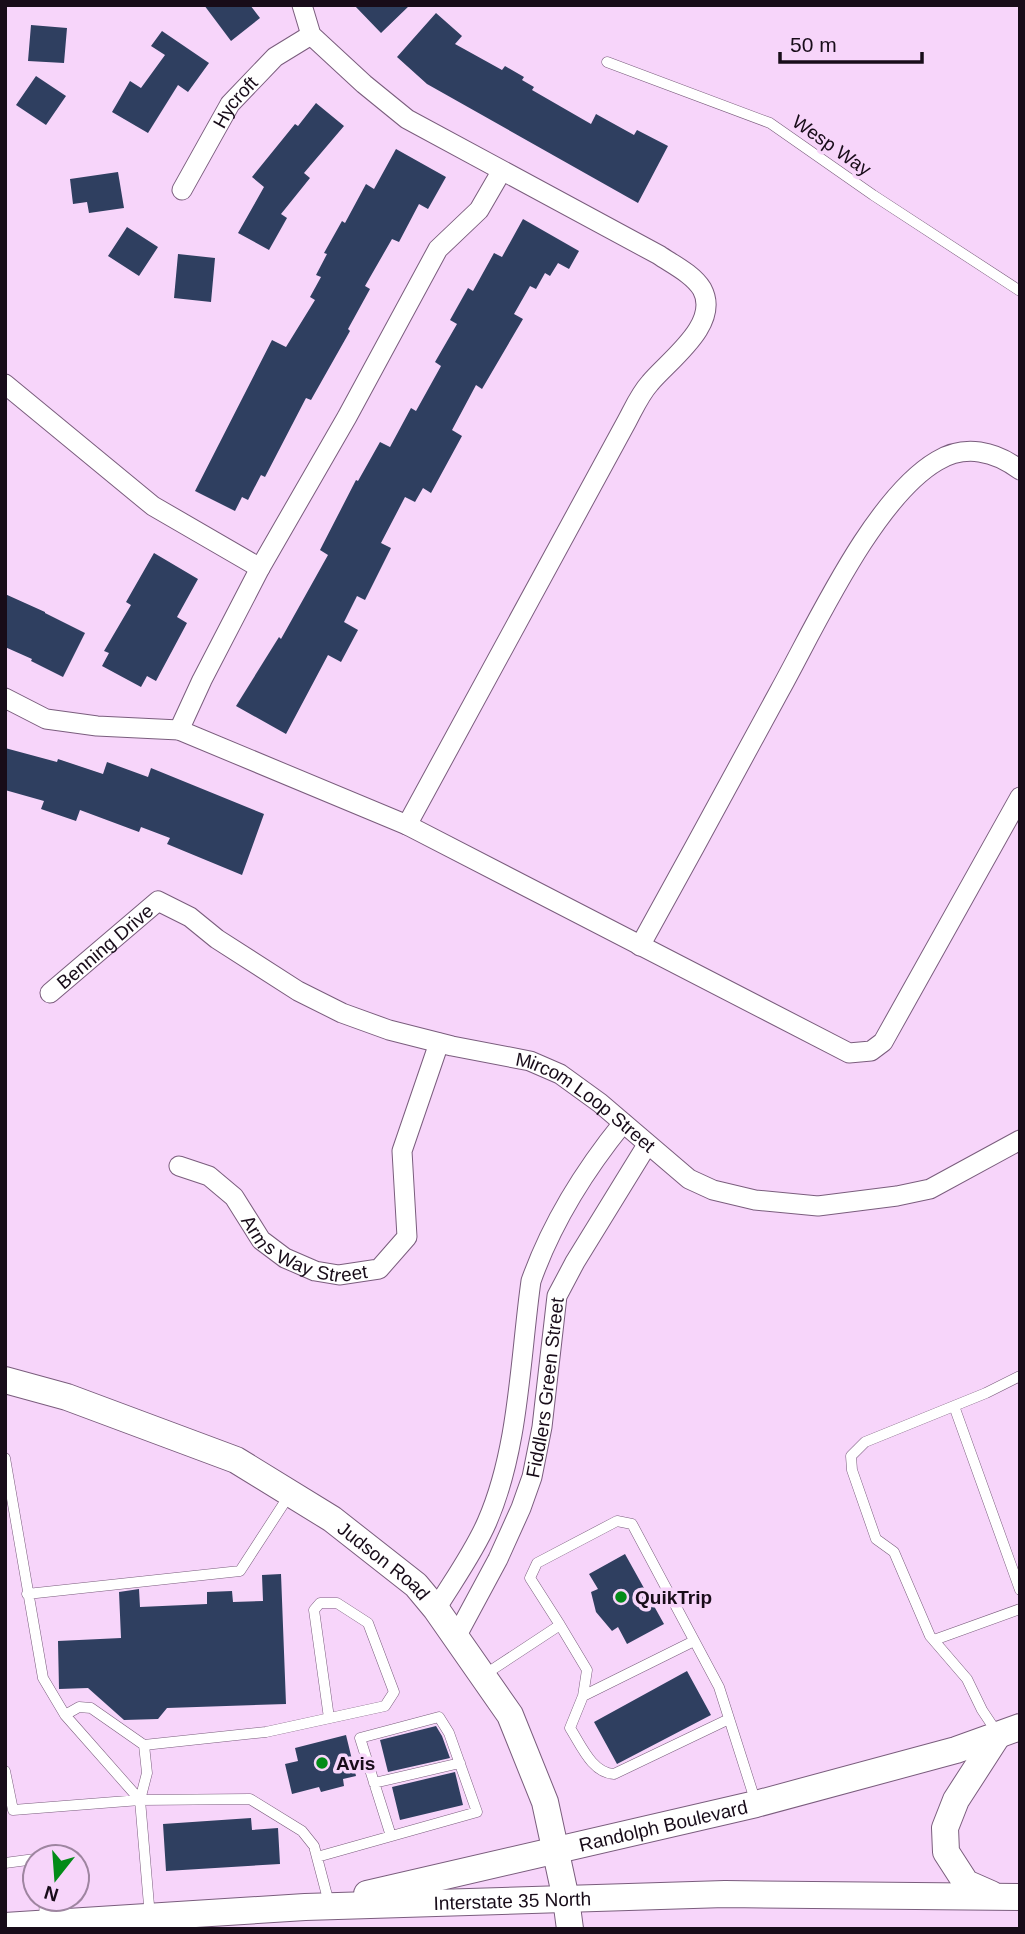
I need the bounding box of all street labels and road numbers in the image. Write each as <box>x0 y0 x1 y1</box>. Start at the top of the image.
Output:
street label: Hycroft <box>209 72 262 132</box>
street label: Wesp Way <box>788 111 875 180</box>
street label: Benning Drive <box>53 900 157 993</box>
street label: Mircom Loop Street <box>514 1048 660 1157</box>
street label: Arms Way Street <box>237 1211 369 1286</box>
street label: Fiddlers Green Street <box>522 1296 568 1479</box>
street label: Judson Road <box>334 1518 434 1604</box>
street label: Randolph Boulevard <box>577 1796 750 1856</box>
street label: Interstate 35 North <box>433 1888 591 1914</box>

